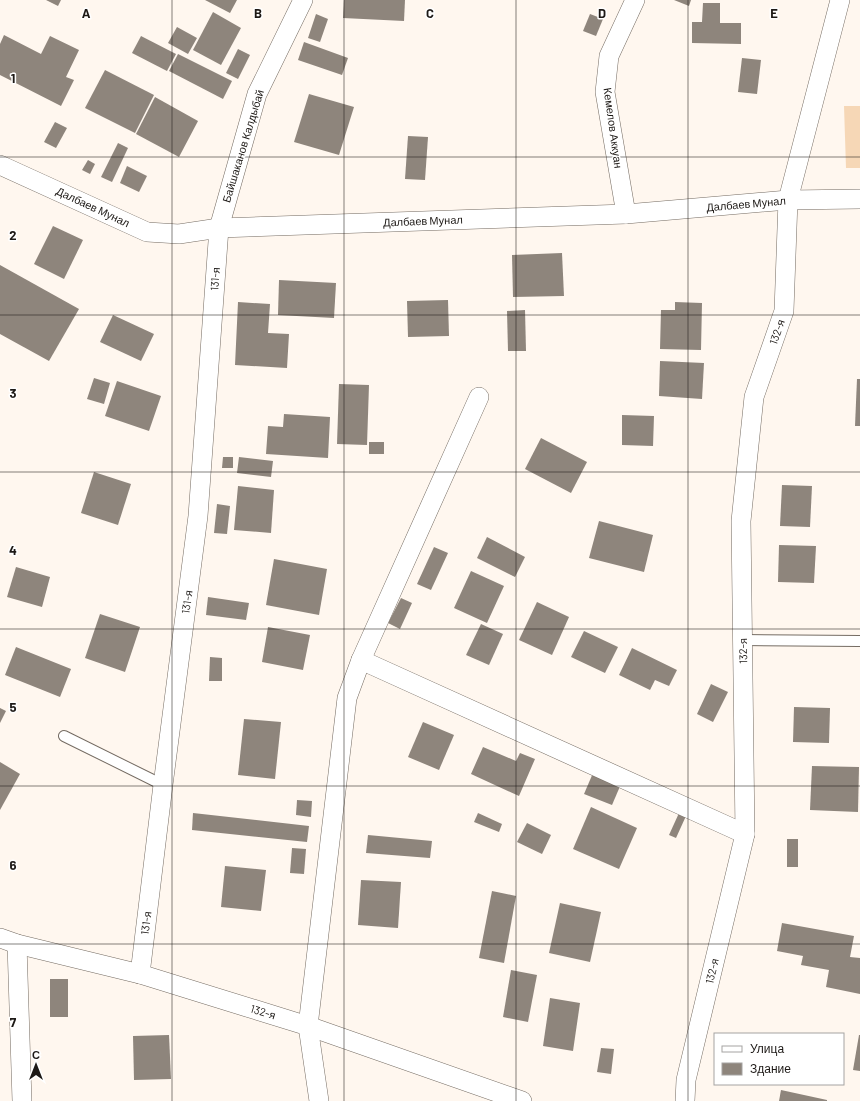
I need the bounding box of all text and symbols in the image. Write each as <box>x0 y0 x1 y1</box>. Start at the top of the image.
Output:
text: A <box>82 5 91 21</box>
text: B <box>254 5 262 21</box>
text: C <box>426 5 434 21</box>
text: D <box>598 5 606 21</box>
text: E <box>770 5 778 21</box>
text: 1 <box>11 70 15 86</box>
street label: Кемелов Аккуан <box>601 87 626 169</box>
street label: Байшаканов Калдыбай <box>219 88 266 204</box>
street label: Далбаев Мунал <box>54 184 132 229</box>
street label: Далбаев Мунал <box>706 194 786 213</box>
street label: Далбаев Мунал <box>383 213 463 228</box>
text: 2 <box>9 227 17 243</box>
street label: 131-я <box>207 267 222 291</box>
street label: 132-я <box>766 318 787 346</box>
text: 3 <box>9 385 17 401</box>
text: 4 <box>9 542 17 558</box>
street label: 131-я <box>178 589 195 615</box>
street label: 132-я <box>736 638 749 664</box>
text: 5 <box>9 699 17 715</box>
text: 6 <box>10 857 17 873</box>
street label: 131-я <box>138 910 153 935</box>
street label: 132-я <box>702 957 721 985</box>
street label: 132-я <box>249 1002 277 1022</box>
text: 7 <box>10 1014 17 1030</box>
legend <box>714 1033 844 1085</box>
text: Улица <box>750 1041 784 1056</box>
north arrow <box>16 1045 56 1085</box>
text: С <box>32 1048 40 1061</box>
text: Здание <box>750 1061 791 1076</box>

